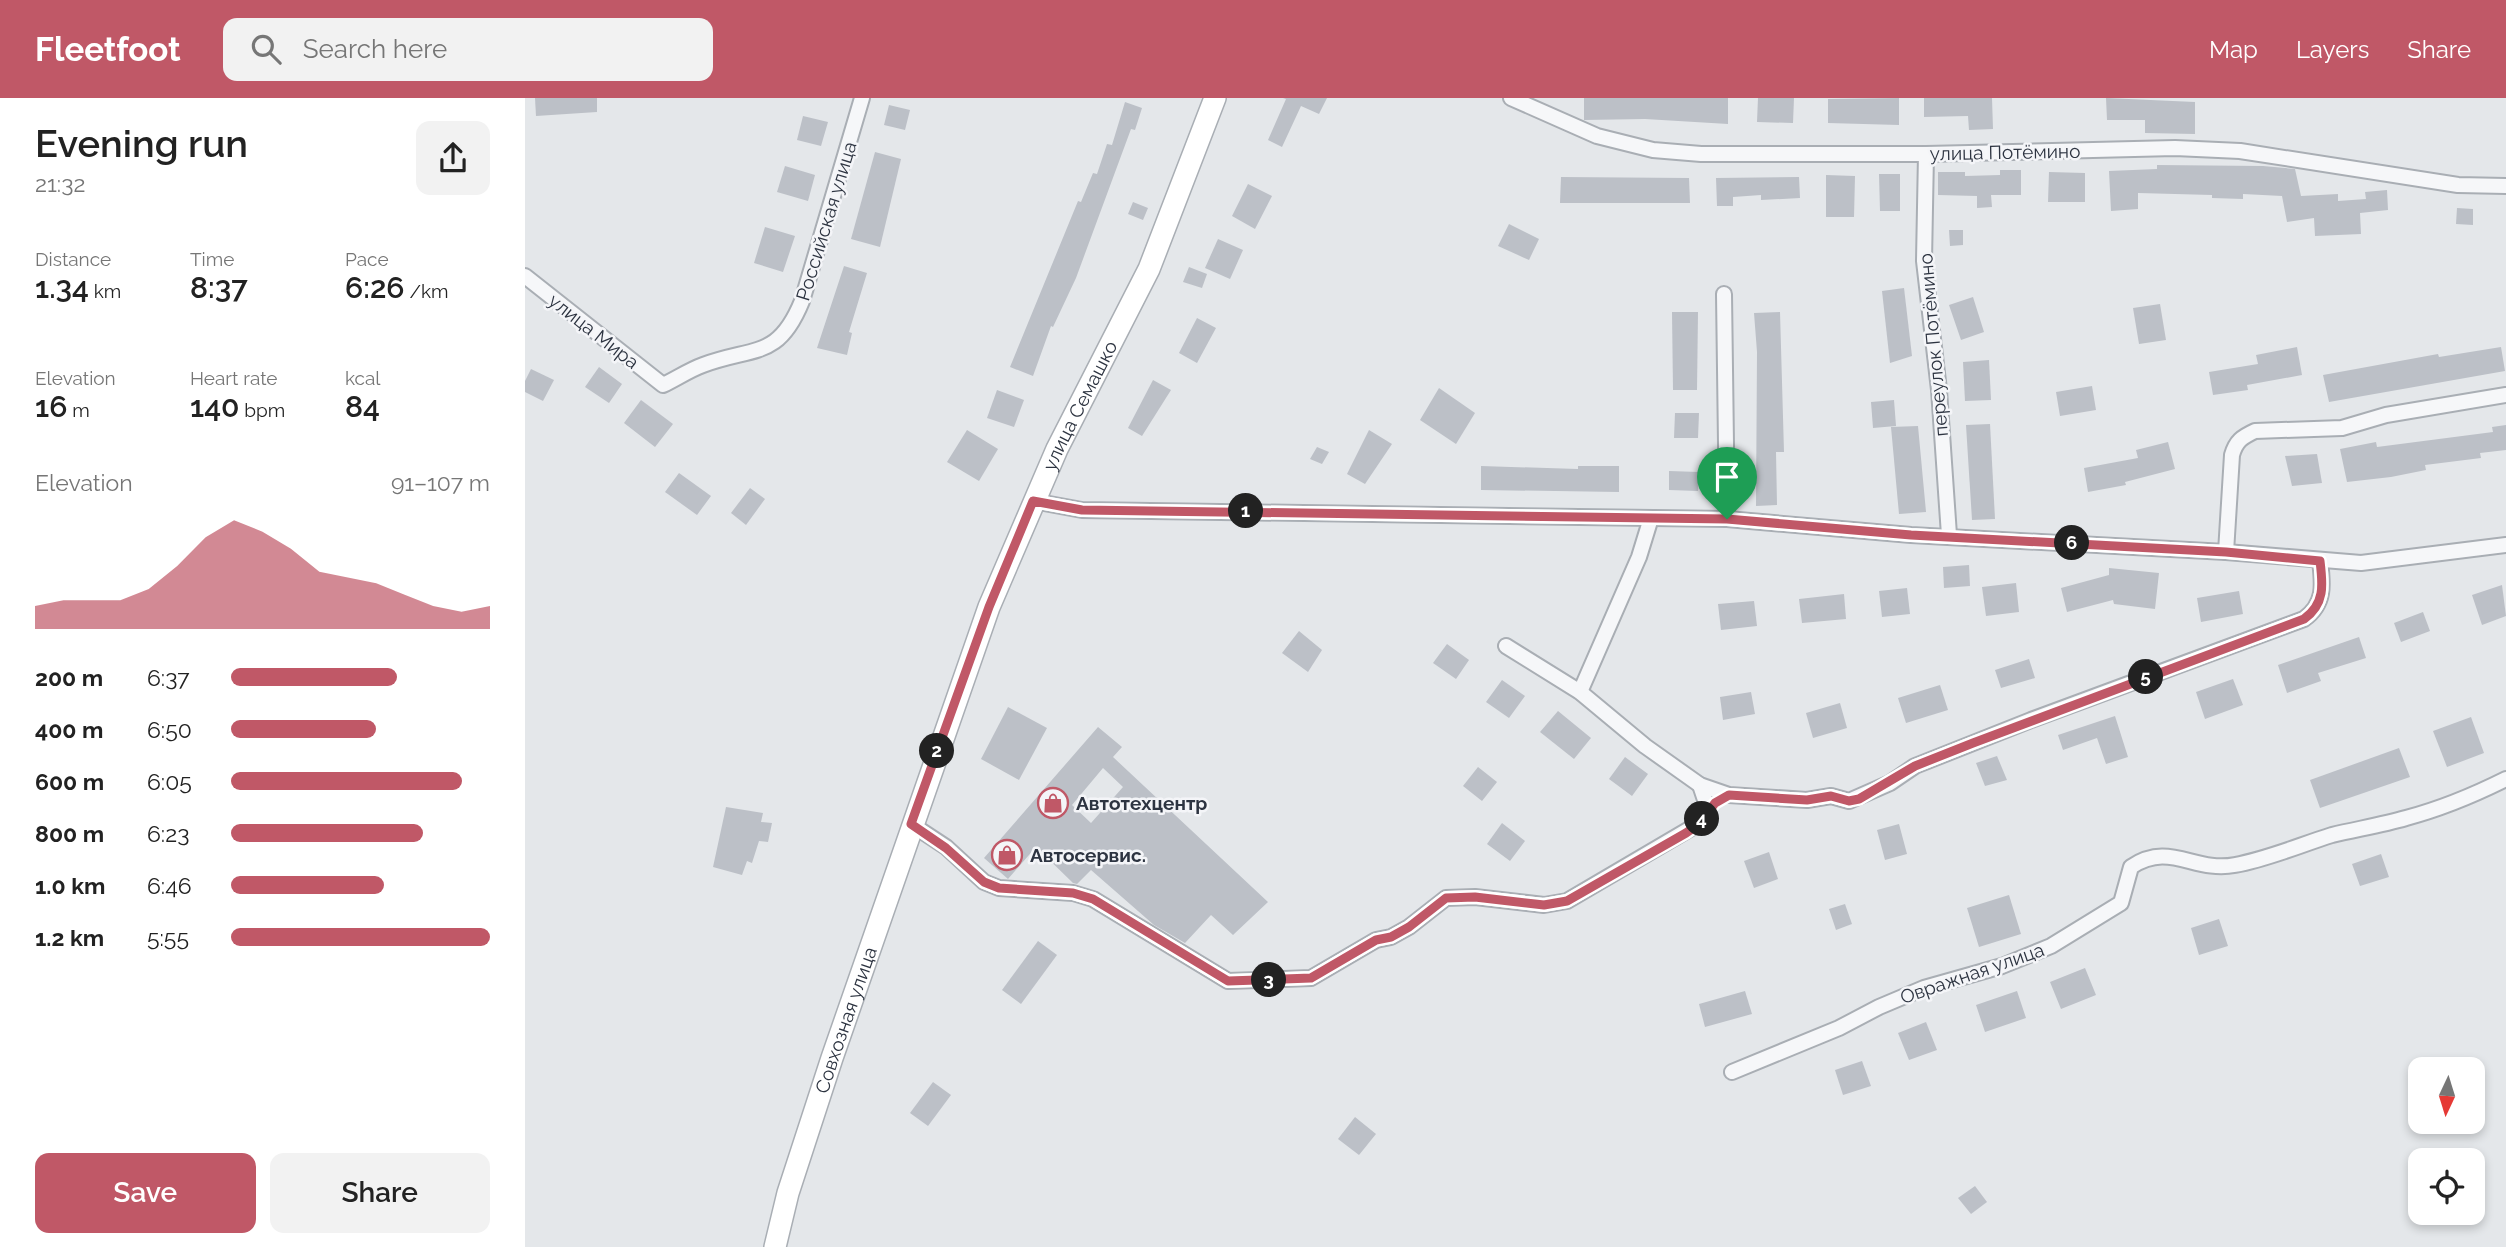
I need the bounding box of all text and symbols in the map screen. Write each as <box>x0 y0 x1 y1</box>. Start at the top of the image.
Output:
search box <box>223 18 713 81</box>
text: Fleetfoot <box>35 30 181 69</box>
icon: search <box>247 30 285 68</box>
text: Search here <box>303 34 447 64</box>
text: Map <box>2209 35 2258 64</box>
text: Layers <box>2296 35 2369 64</box>
text: Share <box>2407 35 2471 64</box>
text: Evening run <box>35 121 248 166</box>
button: share <box>416 121 490 195</box>
street label: Российская улица <box>791 139 861 303</box>
street label: улица Потёмино <box>1929 140 2081 164</box>
text: 21:32 <box>35 170 85 197</box>
text: Distance <box>35 248 111 270</box>
text: Time <box>190 248 234 270</box>
text: Pace <box>345 248 389 270</box>
street label: переулок Потёмино <box>1914 253 1952 437</box>
text: 1.34 <box>35 270 89 305</box>
text: 8:37 <box>190 270 248 305</box>
text: 6:26 <box>345 270 405 305</box>
text: km <box>89 280 121 302</box>
text: /km <box>405 280 448 302</box>
street label: улица Мира <box>544 289 644 373</box>
street label: улица Семашко <box>1038 337 1121 474</box>
text: Elevation <box>35 367 116 389</box>
text: Heart rate <box>190 367 278 389</box>
text: kcal <box>345 367 381 389</box>
text: 16 <box>35 389 67 424</box>
text: 140 <box>190 389 239 424</box>
text: 84 <box>345 389 380 424</box>
text: m <box>67 399 90 421</box>
text: bpm <box>239 399 285 421</box>
pin <box>1697 447 1757 519</box>
icon: arrive <box>1708 458 1746 496</box>
text: Elevation <box>35 469 133 496</box>
text: 91–107 m <box>391 469 490 496</box>
pin: 1 <box>1229 494 1263 528</box>
text: 1 <box>1241 499 1250 521</box>
pin: 6 <box>2055 526 2089 560</box>
text: 6 <box>2066 531 2077 553</box>
pin: 5 <box>2129 660 2163 694</box>
text: 200 m <box>35 664 103 691</box>
text: 6:37 <box>147 664 190 691</box>
text: 5 <box>2140 665 2151 687</box>
text: 400 m <box>35 716 103 743</box>
text: 6:50 <box>147 716 192 743</box>
pin: 2 <box>919 734 955 768</box>
text: 2 <box>931 739 942 761</box>
text: 600 m <box>35 768 104 795</box>
text: 6:05 <box>147 768 192 795</box>
shop icon: Автотехцентр <box>1036 786 1070 820</box>
place label: Автотехцентр <box>1076 792 1207 814</box>
pin: 4 <box>1685 802 1719 836</box>
text: 4 <box>1696 807 1707 829</box>
text: 800 m <box>35 820 104 847</box>
text: 6:23 <box>147 820 189 847</box>
shop icon: Автосервис. <box>990 838 1024 872</box>
place label: Автосервис. <box>1030 844 1146 866</box>
text: 1.0 km <box>35 872 105 899</box>
text: 6:46 <box>147 872 192 899</box>
text: 1.2 km <box>35 924 104 951</box>
text: 5:55 <box>147 924 189 951</box>
street label: Овражная улица <box>1897 938 2047 1008</box>
street label: Совхозная улица <box>810 944 881 1096</box>
pin: 3 <box>1251 962 1287 998</box>
text: 3 <box>1263 968 1274 990</box>
north arrow <box>2408 1057 2485 1134</box>
map controls <box>2408 1057 2485 1225</box>
button: locate <box>2408 1148 2485 1225</box>
button: Save <box>35 1153 256 1233</box>
button: Share <box>270 1153 490 1233</box>

